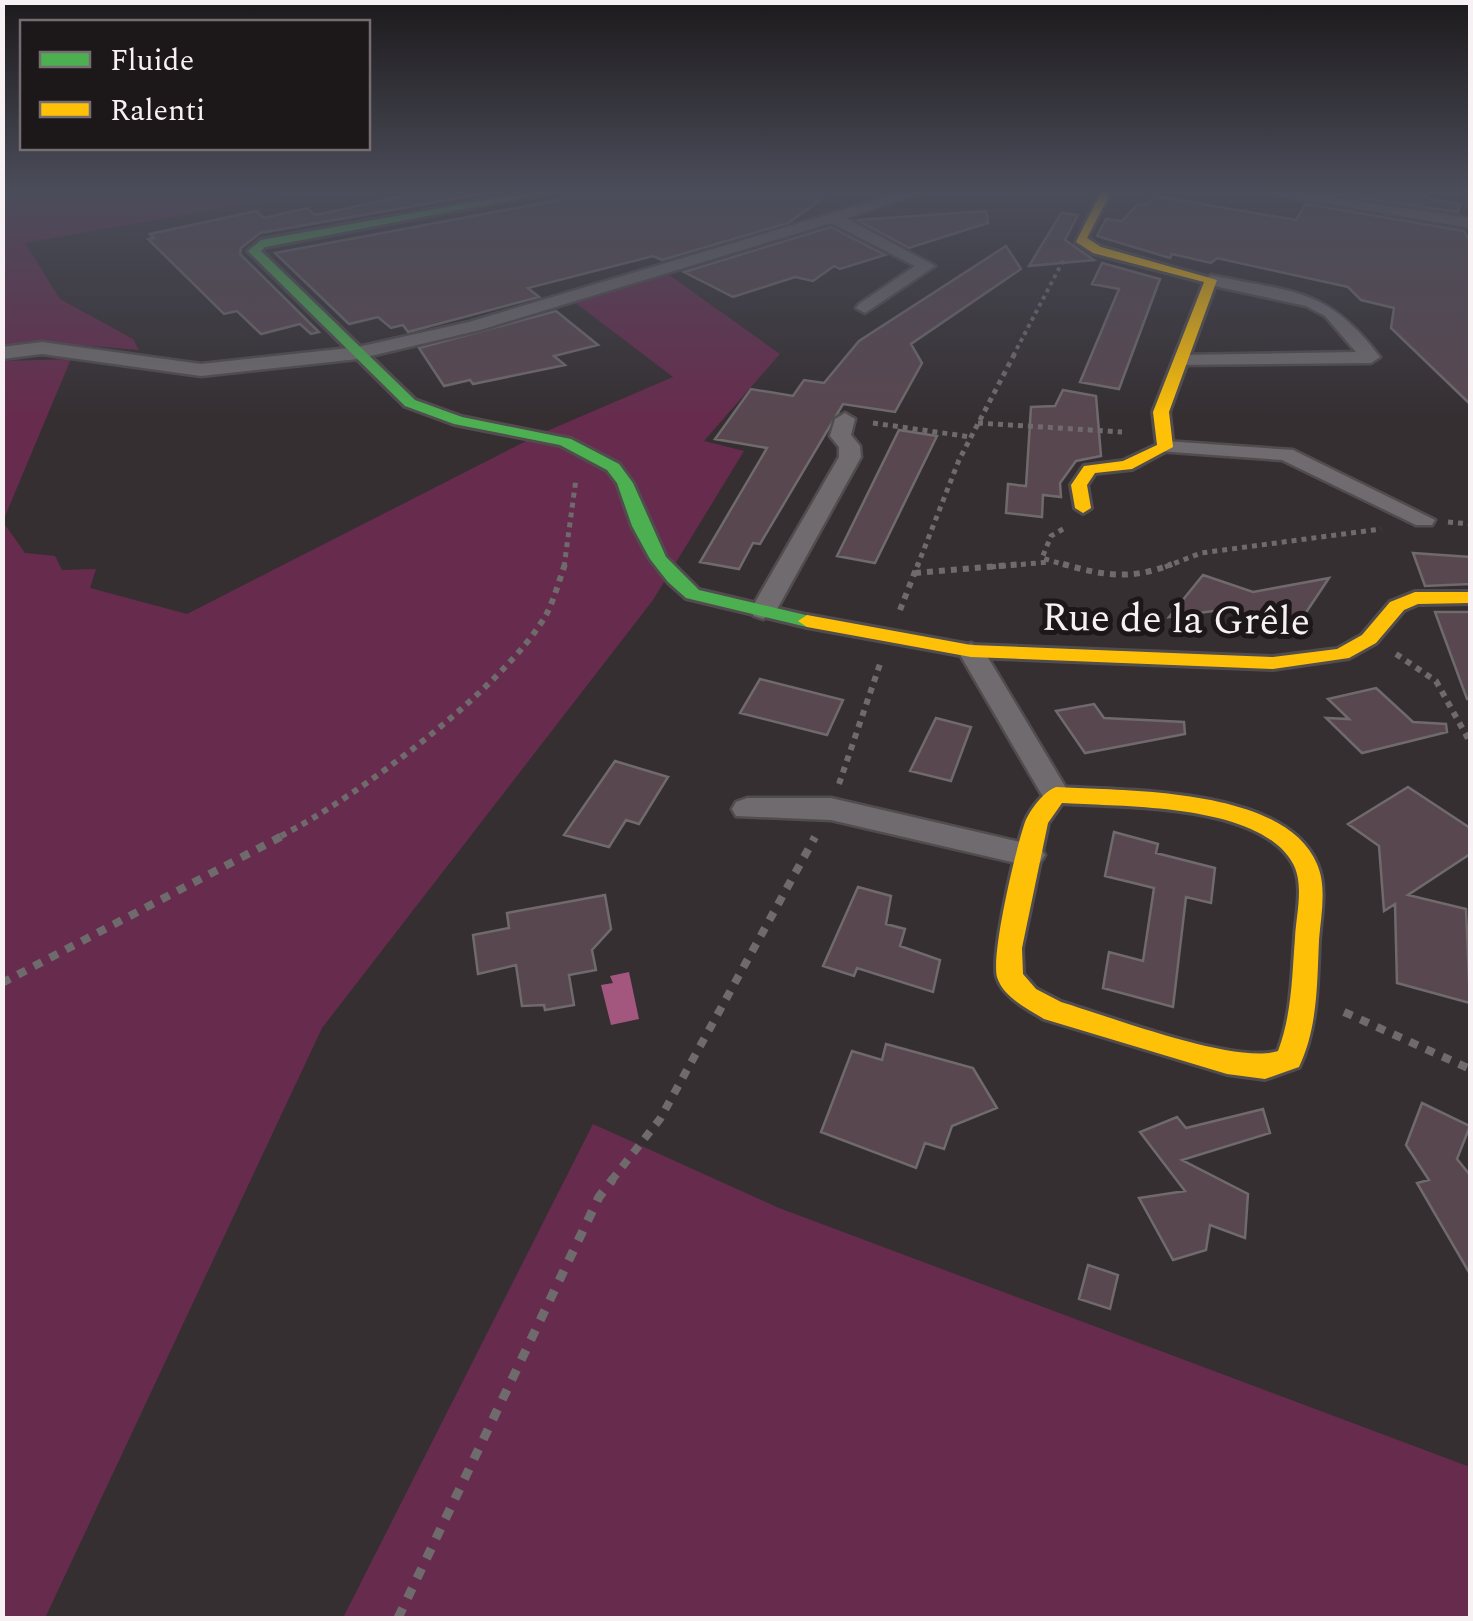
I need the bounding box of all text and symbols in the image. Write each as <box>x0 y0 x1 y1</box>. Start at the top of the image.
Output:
legend <box>20 20 370 150</box>
text: Fluide <box>110 38 194 84</box>
text: Ralenti <box>110 88 205 134</box>
street label: Rue de la Grêle <box>1041 588 1311 653</box>

